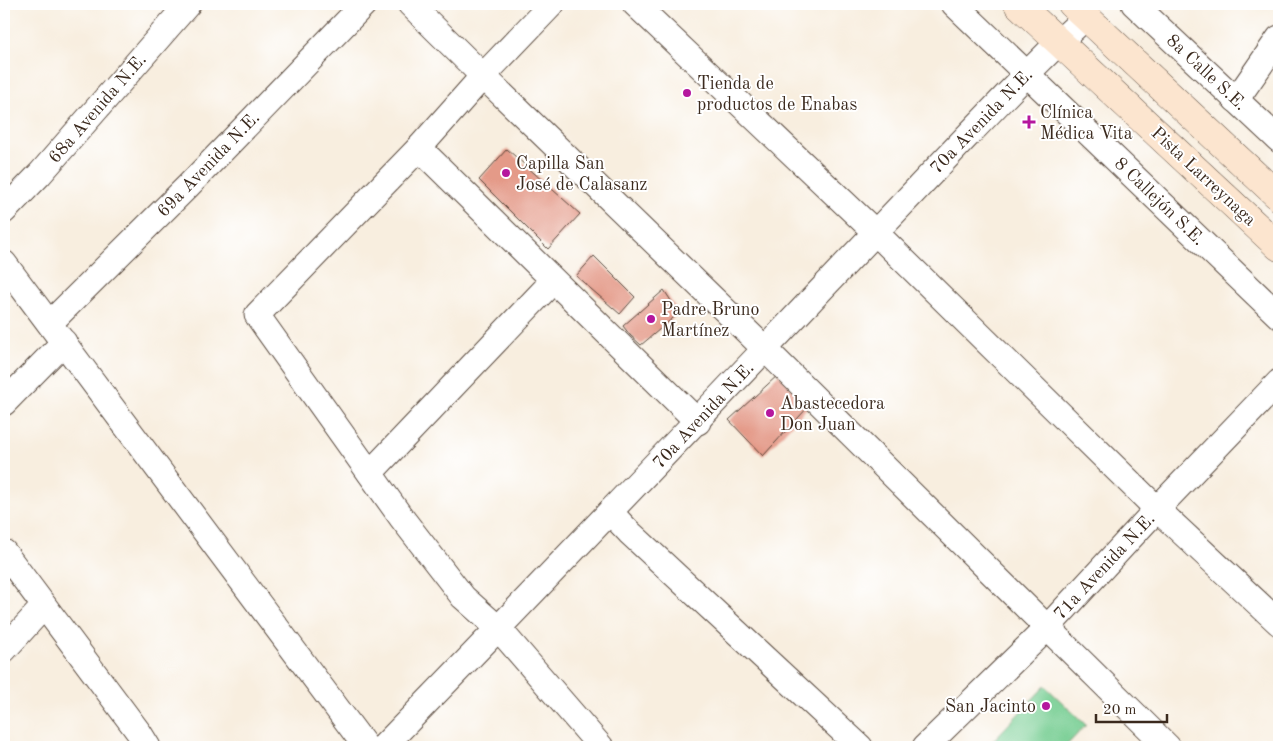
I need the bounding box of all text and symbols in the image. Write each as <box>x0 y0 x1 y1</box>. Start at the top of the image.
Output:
street label: 8a Calle S.E. <box>1163 31 1250 114</box>
street label: 68a Avenida N.E. <box>45 50 150 167</box>
street label: 70a Avenida N.E. <box>927 66 1036 178</box>
place label: Tienda de productos de Enabas <box>697 75 857 114</box>
marker: Tienda de productos de Enabas <box>681 87 693 99</box>
place label: Clínica Médica Vita <box>1040 104 1133 143</box>
street label: 69a Avenida N.E. <box>154 109 263 221</box>
marker: Clínica Médica Vita <box>1022 115 1036 129</box>
street label: Pista Larreynaga <box>1147 124 1259 230</box>
street label: 8 Callejón S.E. <box>1111 154 1208 249</box>
place label: Capilla San José de Calasanz <box>516 155 648 194</box>
marker: Capilla San José de Calasanz <box>500 167 512 179</box>
place label: Padre Bruno Martínez <box>661 301 760 340</box>
marker: Padre Bruno Martínez <box>645 313 657 325</box>
street label: 70a Avenida N.E. <box>650 359 758 473</box>
place label: Abastecedora Don Juan <box>780 395 885 434</box>
marker: Abastecedora Don Juan <box>764 407 776 419</box>
street label: 71a Avenida N.E. <box>1051 510 1159 624</box>
scale bar <box>1096 691 1167 723</box>
place label: San Jacinto <box>945 698 1036 716</box>
marker: San Jacinto <box>1040 700 1052 712</box>
text: 20 m <box>1103 703 1137 718</box>

